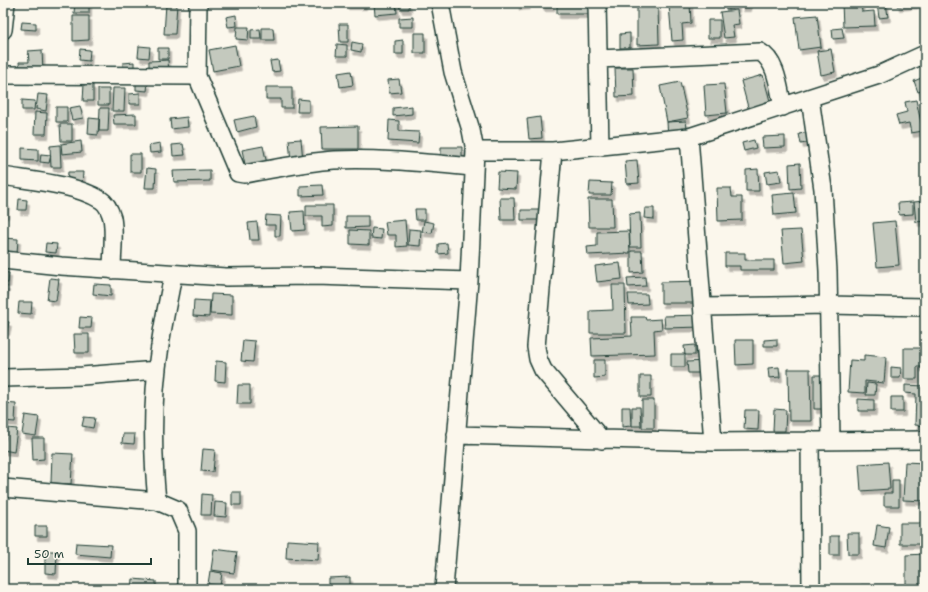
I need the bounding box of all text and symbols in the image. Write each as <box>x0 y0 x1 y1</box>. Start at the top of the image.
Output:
scale bar <box>28 540 151 566</box>
text: 50 m <box>34 546 64 562</box>

